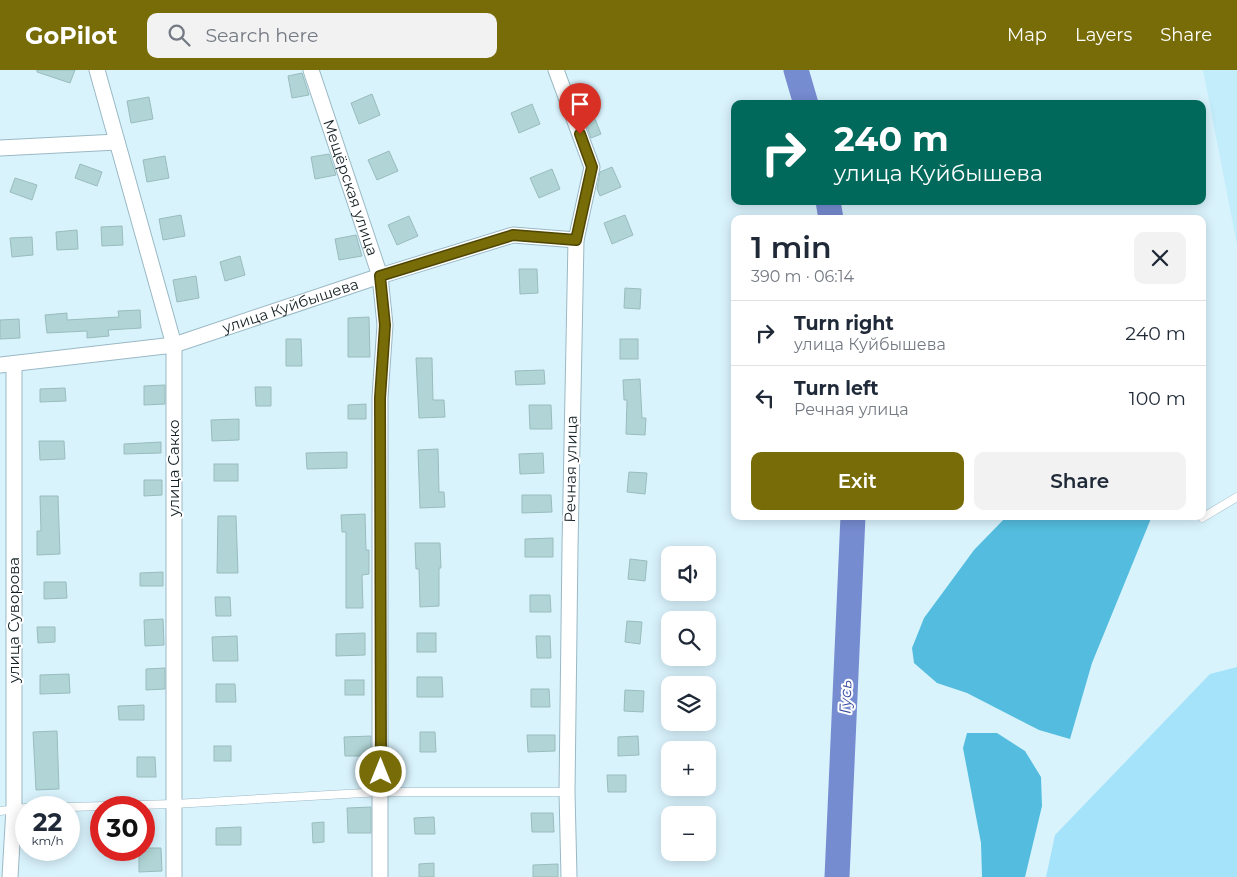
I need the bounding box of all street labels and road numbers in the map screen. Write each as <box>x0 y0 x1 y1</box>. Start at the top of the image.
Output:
street label: Мещёрская улица <box>319 117 383 258</box>
street label: улица Куйбышева <box>219 274 361 337</box>
street label: Речная улица <box>560 415 581 523</box>
street label: улица Сакко <box>164 420 183 517</box>
street label: улица Суворова <box>4 557 23 684</box>

